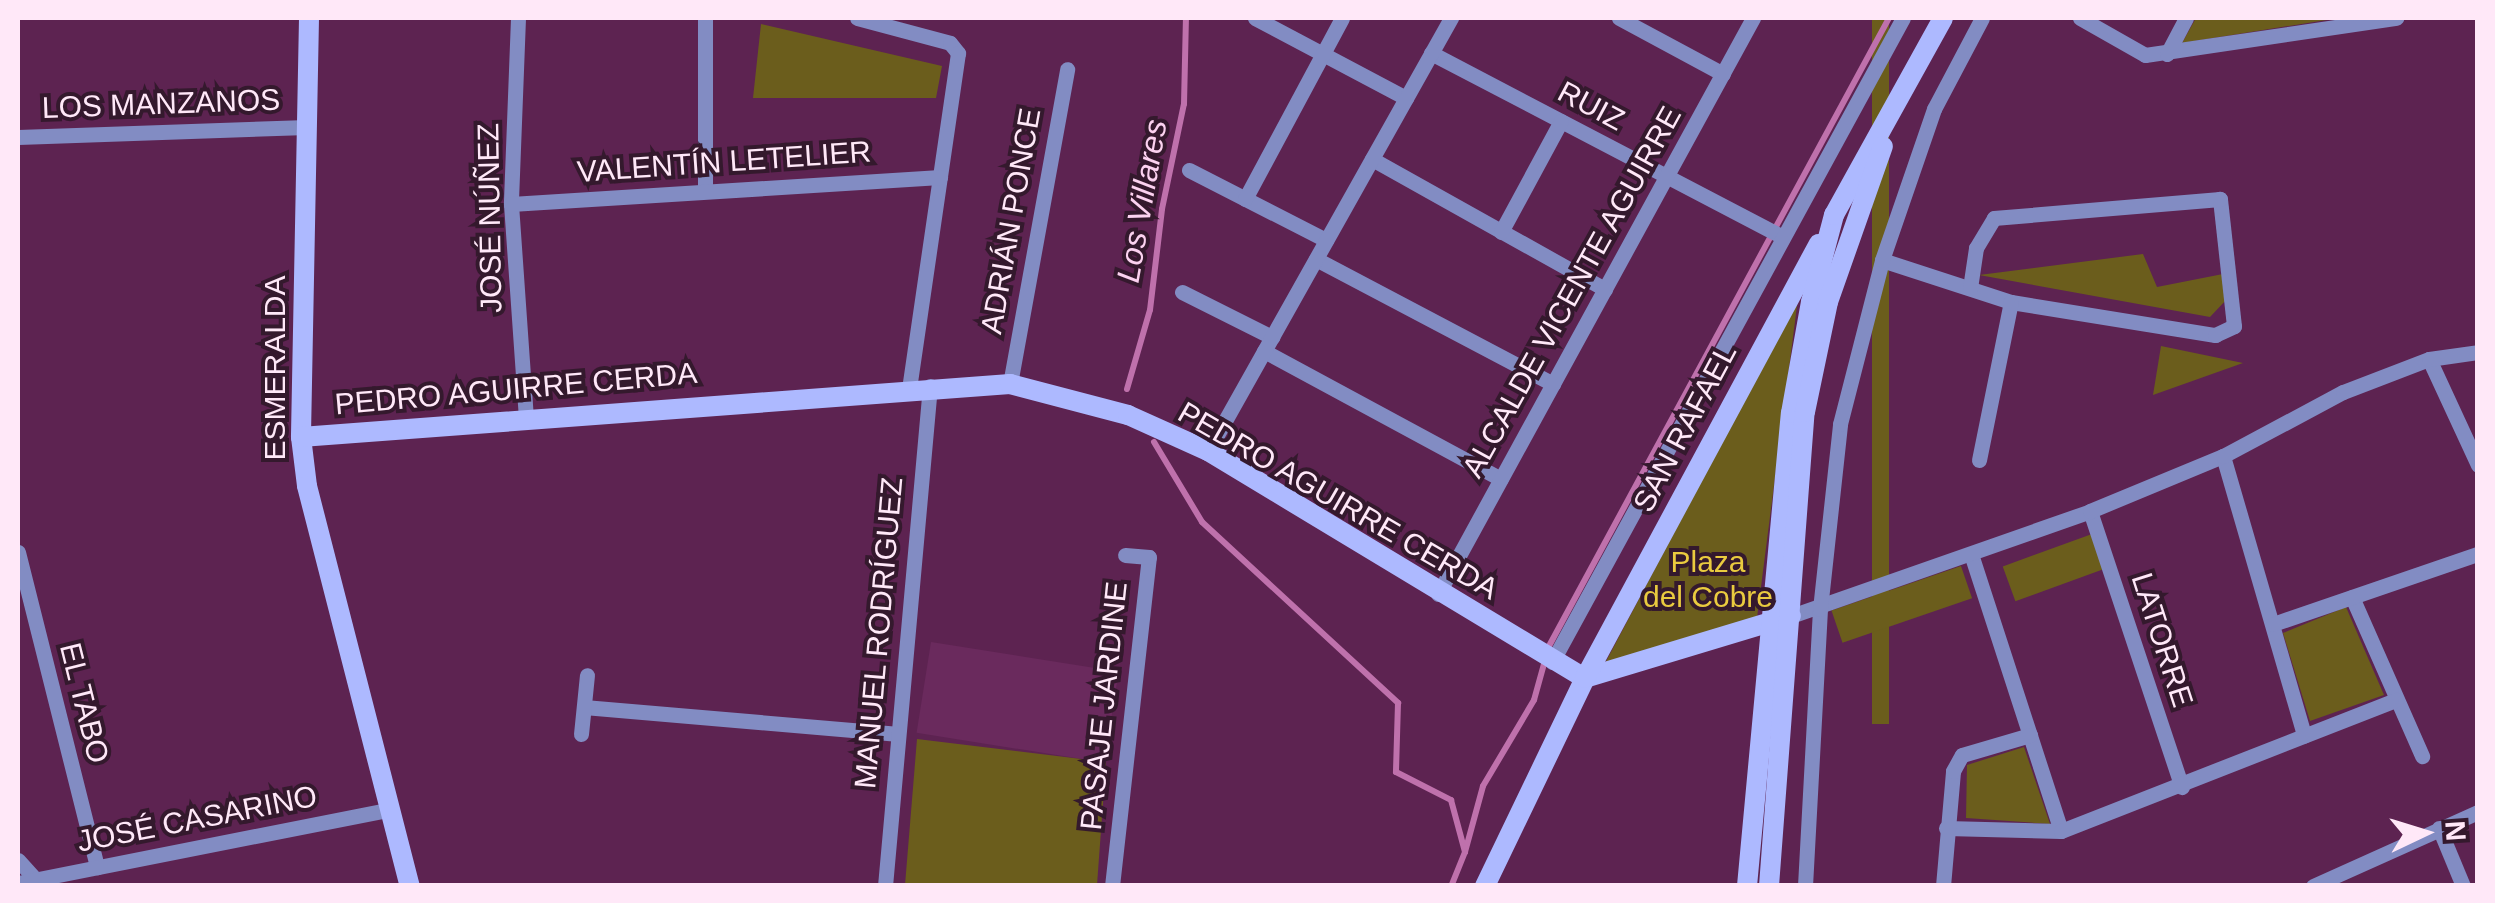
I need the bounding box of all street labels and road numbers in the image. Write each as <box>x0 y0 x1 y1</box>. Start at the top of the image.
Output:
street label: RUIZ <box>1552 74 1630 138</box>
street label: LOS MANZANOS <box>41 82 281 126</box>
street label: ALCALDE VICENTE AGUIRRE <box>1454 100 1690 484</box>
street label: ADRIÁN PONCE <box>973 105 1049 337</box>
street label: JOSÉ NÚÑEZ <box>470 123 510 313</box>
street label: VALENTÍN LETELIER <box>576 134 872 190</box>
street label: ESMERALDA <box>257 275 293 461</box>
street label: SAN RAFAEL <box>1626 338 1744 518</box>
street label: PEDRO AGUIRRE CERDA <box>333 355 699 423</box>
street label: PEDRO AGUIRRE CERDA <box>1171 394 1505 608</box>
street label: MANUEL RODRÍGUEZ <box>847 475 911 791</box>
street label: LATORRE <box>2123 568 2201 712</box>
street label: PASAJE JARDINE <box>1073 580 1135 832</box>
street label: EL TABO <box>51 638 117 768</box>
street label: JOSÉ CASARINO <box>74 778 320 860</box>

